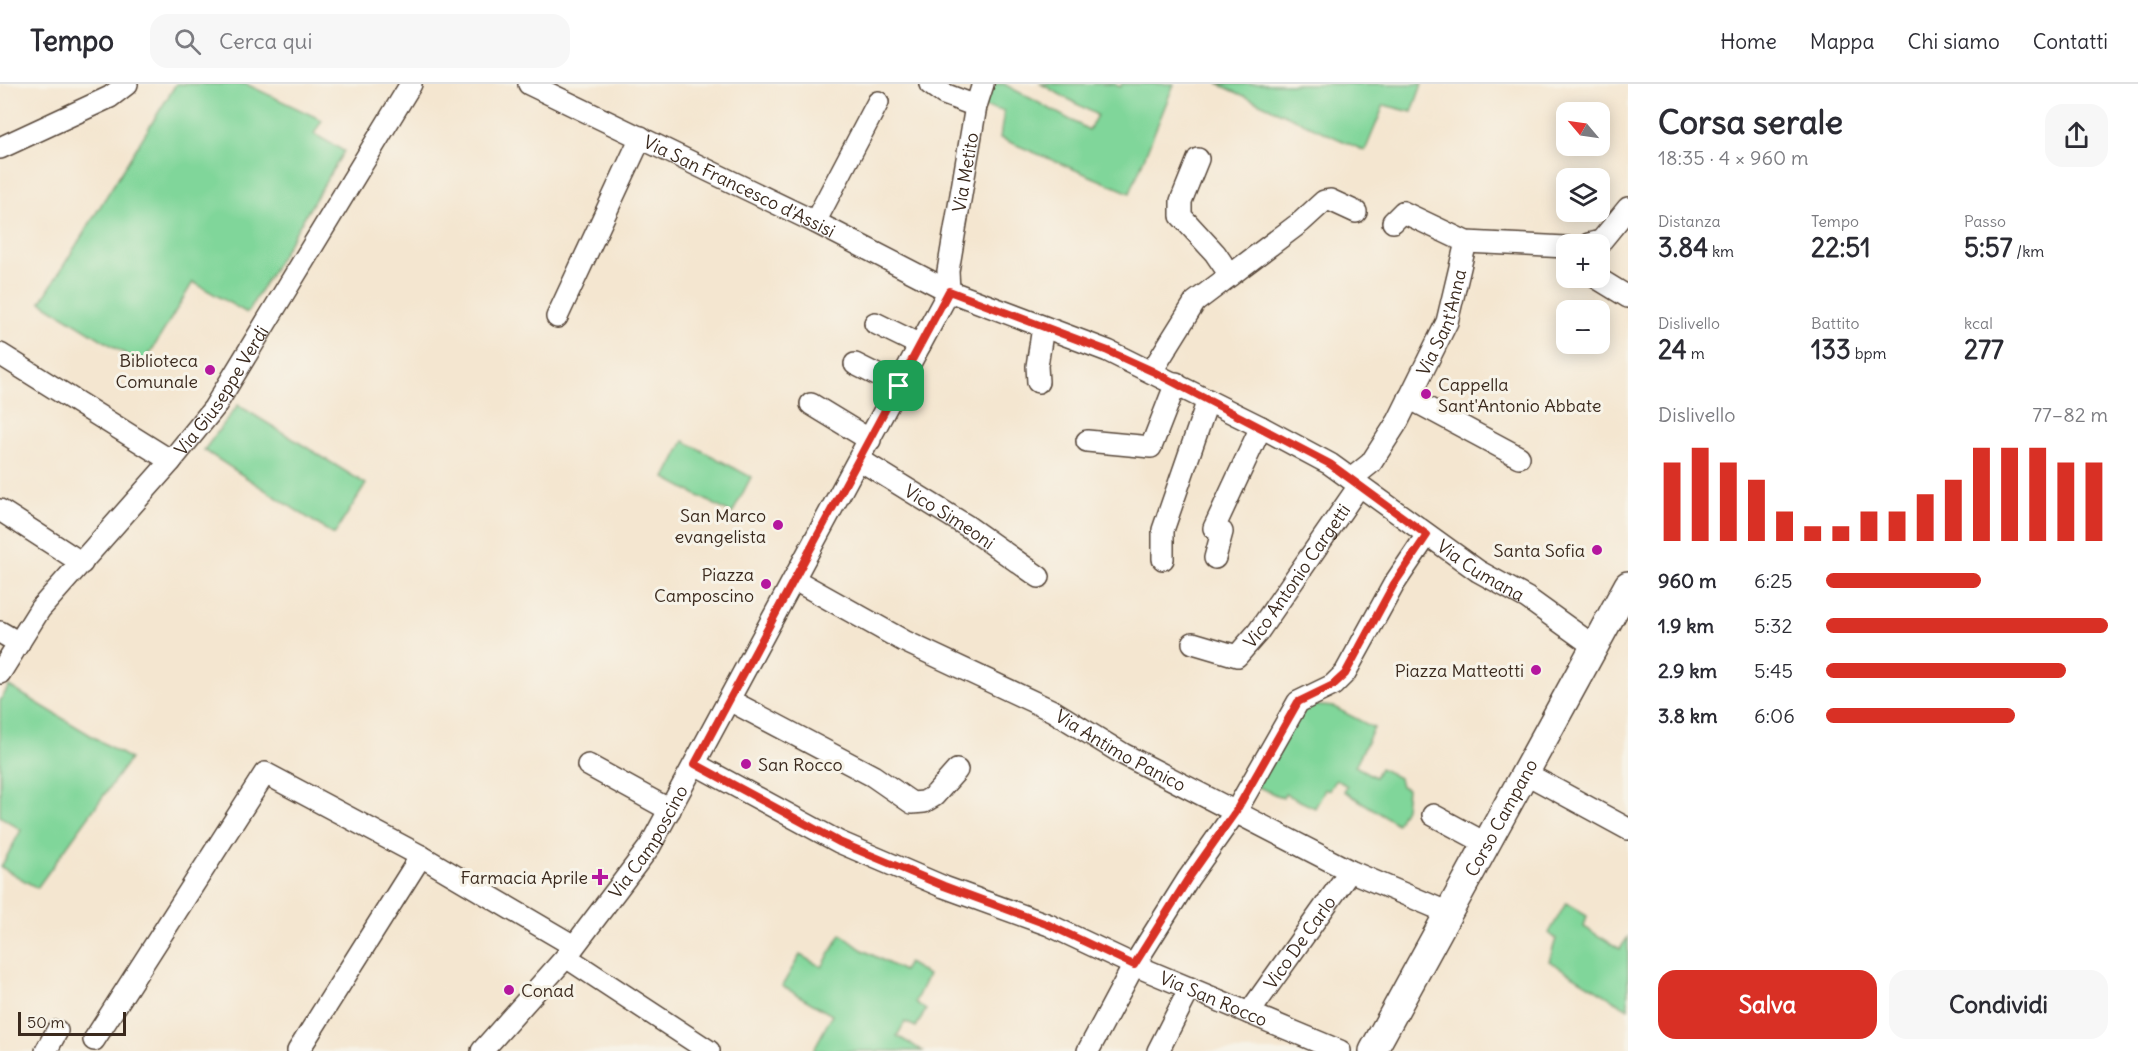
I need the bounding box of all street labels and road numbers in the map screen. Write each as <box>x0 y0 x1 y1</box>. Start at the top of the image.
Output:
street label: Via San Francesco d'Assisi <box>640 130 839 242</box>
street label: Via Metito <box>947 131 983 214</box>
street label: Via Sant'Anna <box>1411 267 1471 379</box>
street label: Via Giuseppe Verdi <box>169 321 273 460</box>
street label: Vico Simeoni <box>900 479 1000 554</box>
street label: Vico Antonio Cargetti <box>1238 499 1355 652</box>
street label: Via Cumana <box>1433 534 1529 606</box>
street label: Via Antimo Panico <box>1052 704 1190 796</box>
street label: Corso Campano <box>1459 755 1542 880</box>
street label: Via Camposcino <box>603 781 692 903</box>
street label: Vico De Carlo <box>1258 891 1340 993</box>
street label: Via San Rocco <box>1156 966 1271 1031</box>

